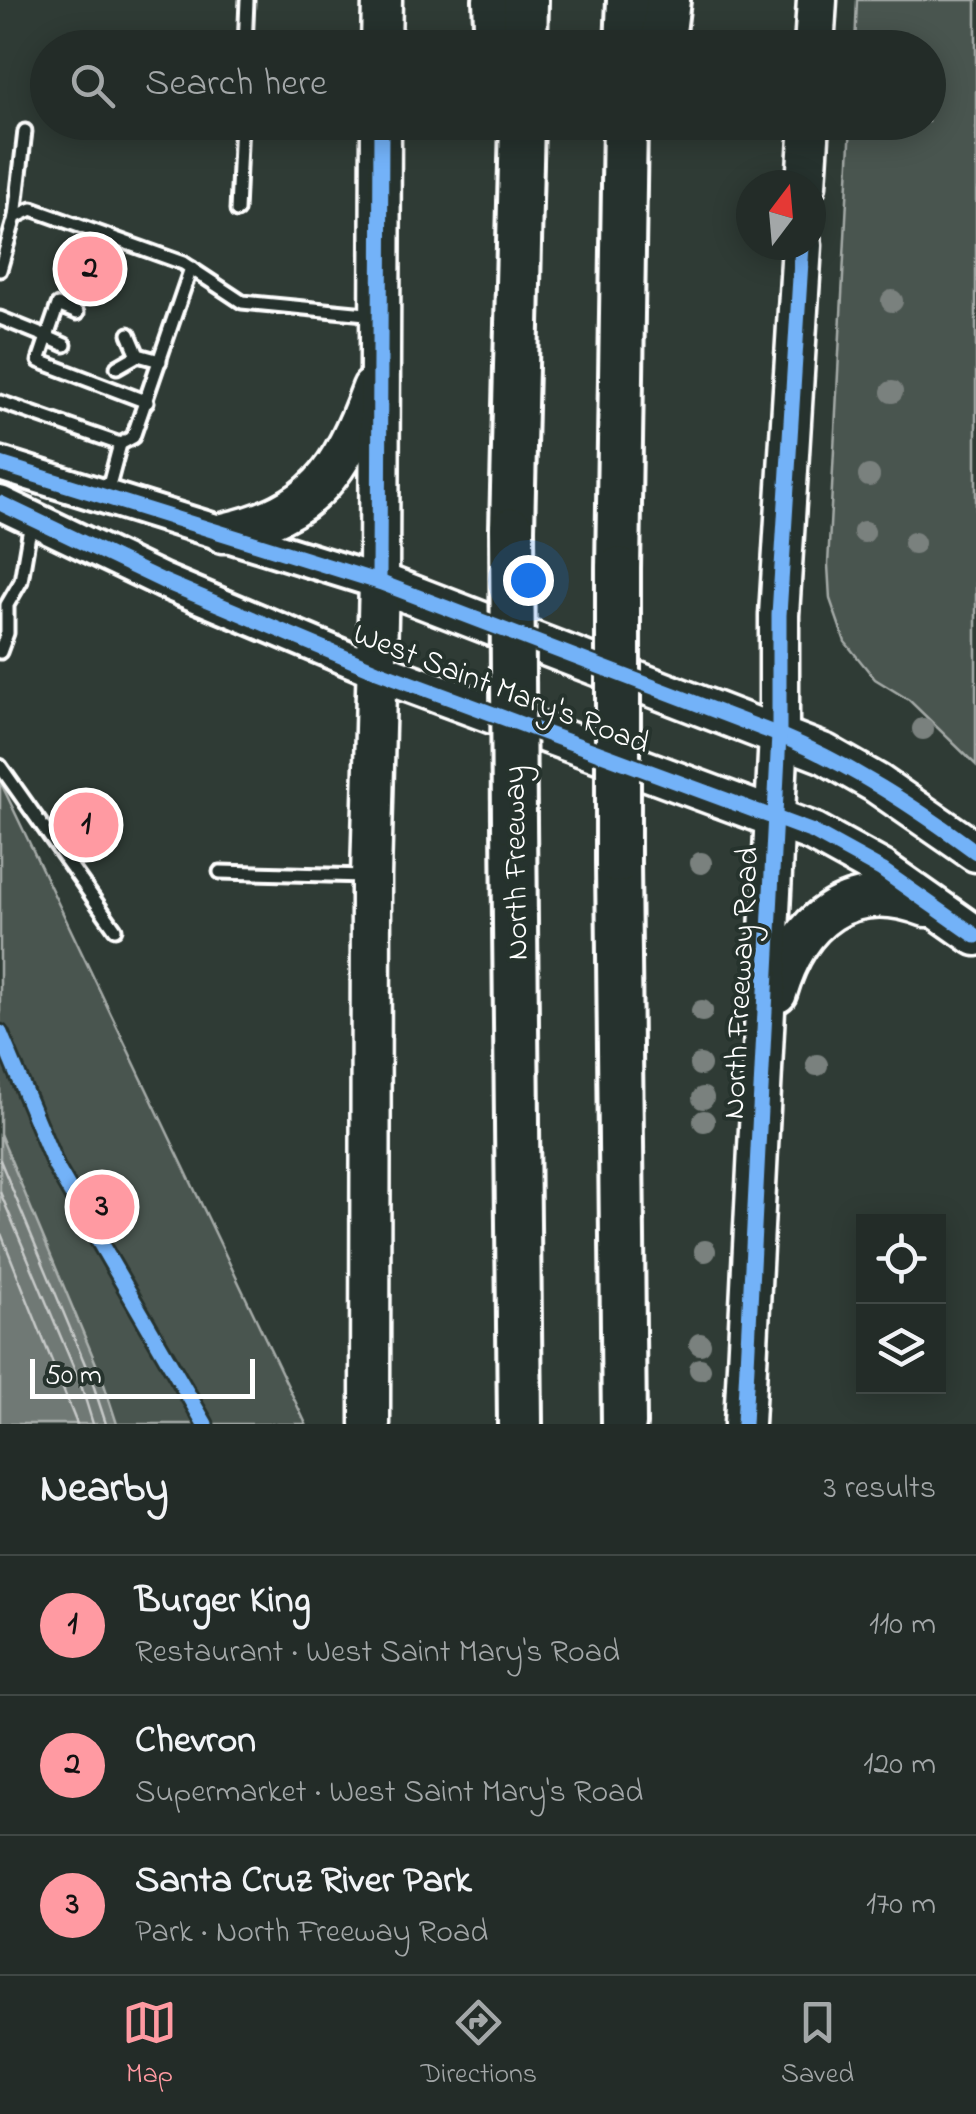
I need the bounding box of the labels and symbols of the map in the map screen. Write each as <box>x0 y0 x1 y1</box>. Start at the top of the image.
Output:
north arrow <box>736 170 826 260</box>
pin: 2 <box>58 232 122 306</box>
your location <box>503 555 554 606</box>
street label: West Saint Mary's Road <box>346 612 656 768</box>
street label: North Freeway <box>492 765 543 961</box>
pin: 1 <box>54 788 118 862</box>
street label: North Freeway Road <box>712 846 773 1120</box>
pin: 3 <box>70 1170 134 1244</box>
scale bar <box>30 1354 255 1398</box>

